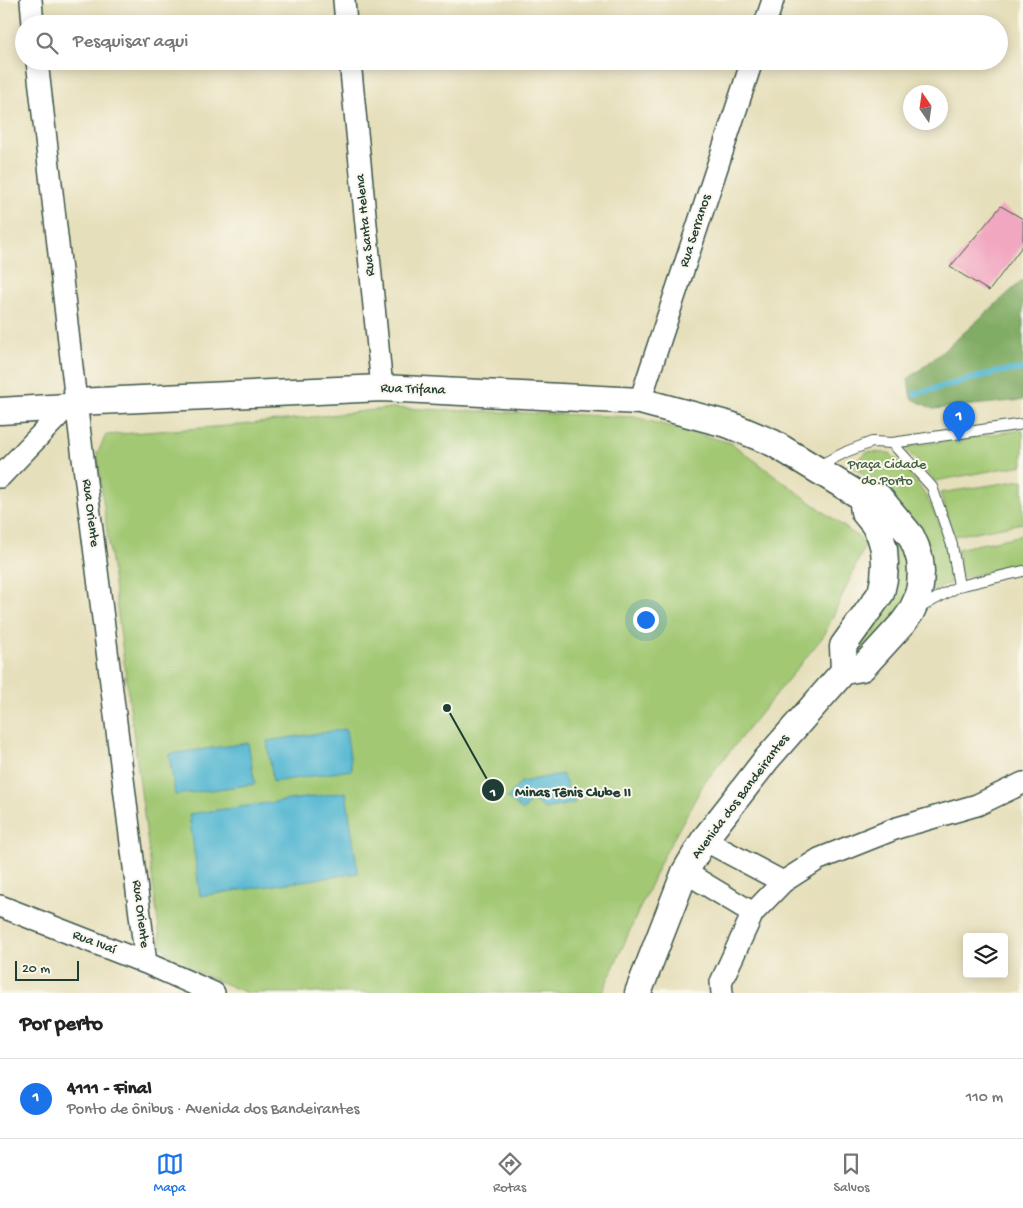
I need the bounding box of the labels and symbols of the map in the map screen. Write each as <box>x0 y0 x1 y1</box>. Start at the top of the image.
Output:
north arrow <box>903 85 948 130</box>
street label: Rua Santa Helena <box>352 172 380 277</box>
street label: Rua Serranos <box>676 192 716 270</box>
street label: Rua Trifana <box>380 380 447 400</box>
pin: 1 <box>943 401 975 442</box>
park label: Praça Cidade do Porto <box>847 457 927 490</box>
street label: Rua Oriente <box>77 478 103 549</box>
your location <box>633 607 659 633</box>
street label: Avenida dos Bandeirantes <box>688 730 794 863</box>
callout: Minas Tênis Clube II <box>480 775 641 805</box>
text: 1 <box>489 784 496 802</box>
text: Minas Tênis Clube II <box>515 784 631 802</box>
street label: Rua Oriente <box>127 879 153 950</box>
street label: Rua Ivaí <box>70 927 119 959</box>
scale bar <box>15 958 79 981</box>

